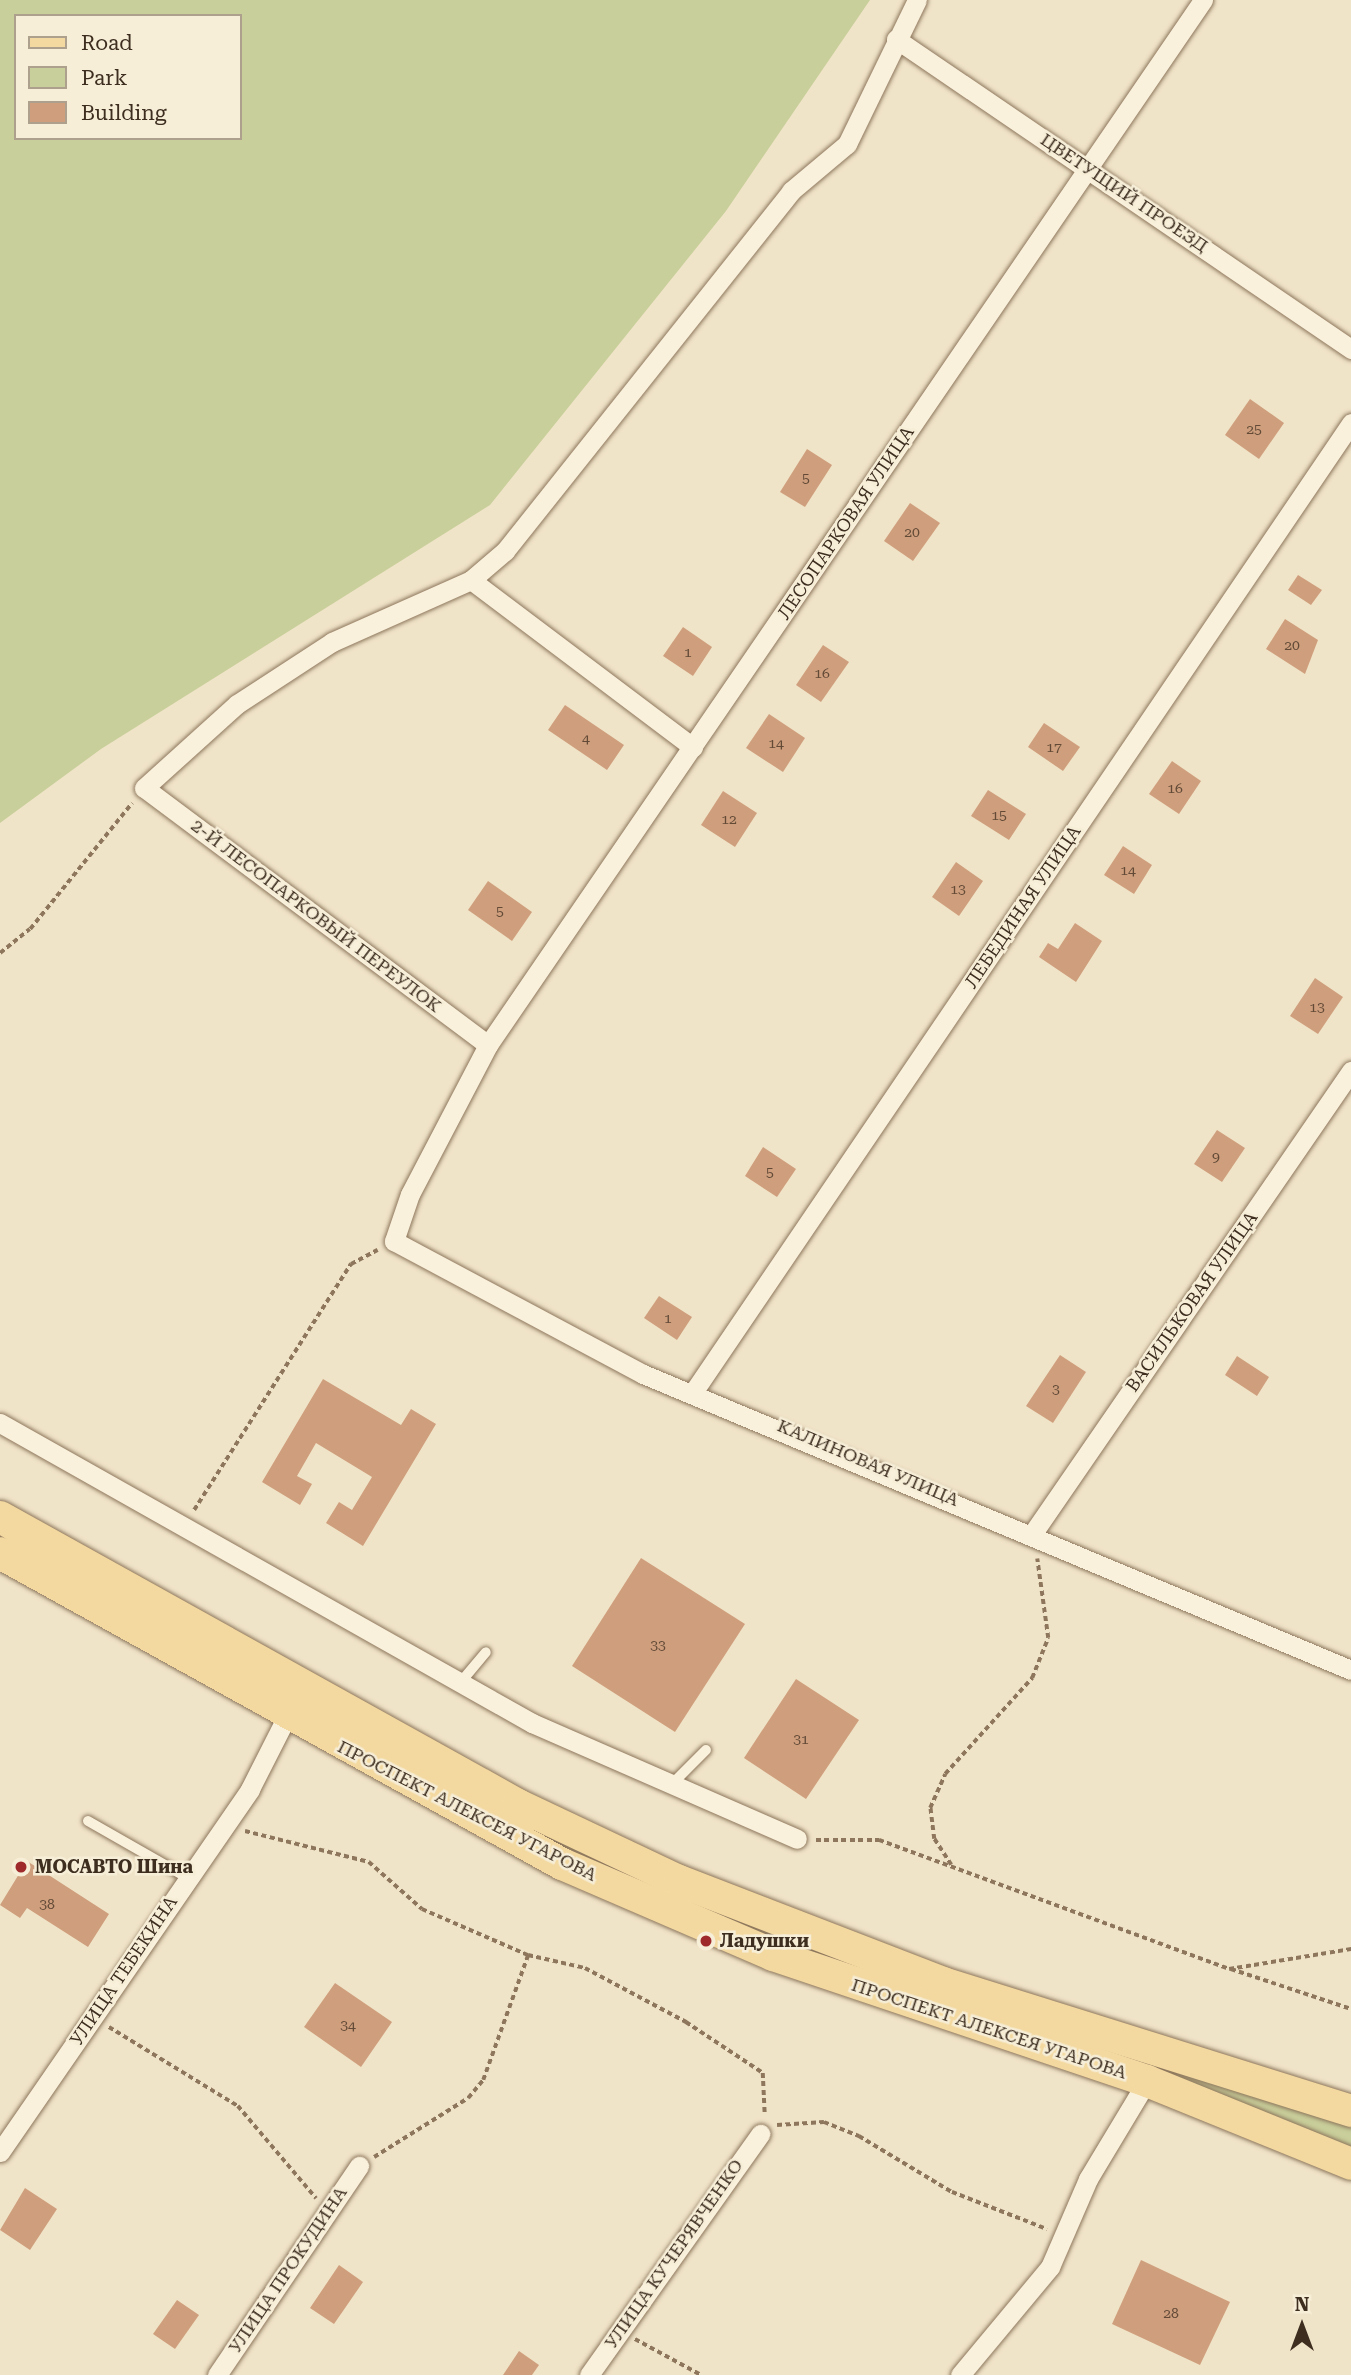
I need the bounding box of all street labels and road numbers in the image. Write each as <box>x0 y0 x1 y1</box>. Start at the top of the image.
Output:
street label: ЦВЕТУЩИЙ ПРОЕЗД <box>1036 129 1212 257</box>
street label: ЛЕСОПАРКОВАЯ УЛИЦА <box>773 422 919 624</box>
street label: 2-Й ЛЕСОПАРКОВЫЙ ПЕРЕУЛОК <box>187 815 445 1017</box>
street label: ЛЕБЕДИНАЯ УЛИЦА <box>960 822 1086 992</box>
street label: ВАСИЛЬКОВАЯ УЛИЦА <box>1122 1208 1262 1396</box>
street label: КАЛИНОВАЯ УЛИЦА <box>774 1415 962 1511</box>
street label: ПРОСПЕКТ АЛЕКСЕЯ УГАРОВА <box>334 1736 600 1886</box>
street label: УЛИЦА ТЕБЕКИНА <box>66 1892 182 2050</box>
street label: ПРОСПЕКТ АЛЕКСЕЯ УГАРОВА <box>849 1974 1129 2084</box>
street label: УЛИЦА КУЧЕРЯВЧЕНКО <box>600 2155 748 2353</box>
street label: УЛИЦА ПРОКУДИНА <box>224 2183 352 2357</box>

